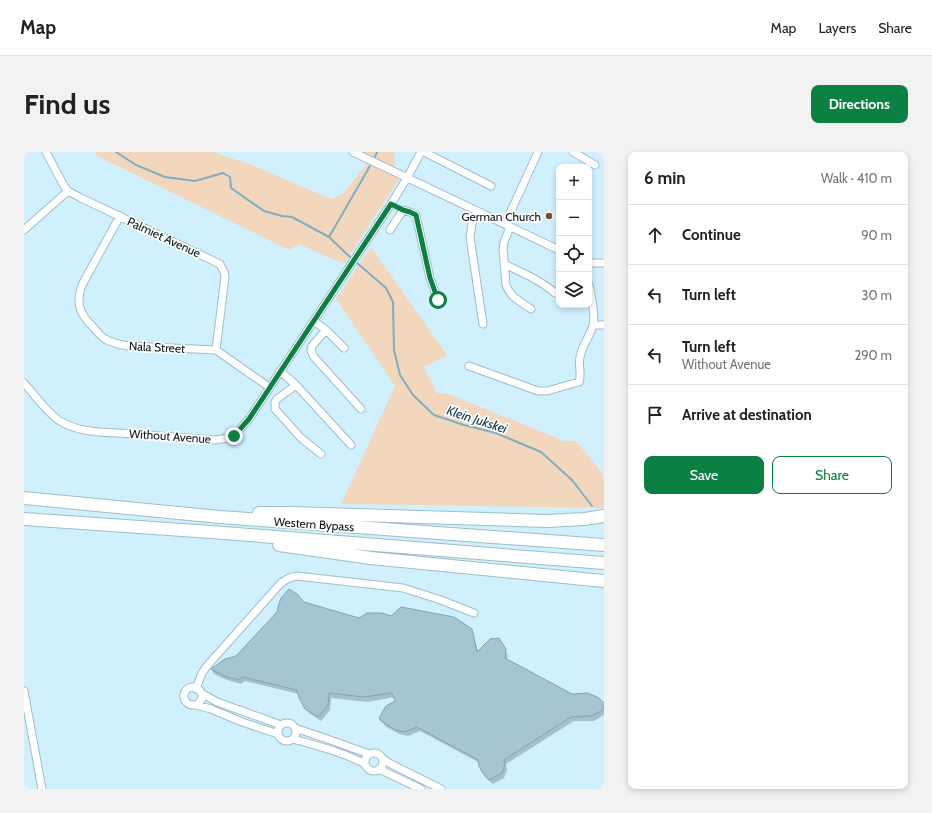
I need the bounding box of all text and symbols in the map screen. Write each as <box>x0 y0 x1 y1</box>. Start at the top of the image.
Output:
text: Map <box>20 16 56 39</box>
text: Map <box>771 19 796 37</box>
text: Layers <box>818 19 856 37</box>
text: Share <box>878 19 912 37</box>
button: Directions <box>811 85 908 123</box>
text: Find us <box>24 87 110 121</box>
map controls <box>556 164 592 308</box>
button: + <box>556 164 592 200</box>
text: 6 min <box>644 168 686 188</box>
text: Walk · 410 m <box>821 170 892 186</box>
button: − <box>556 200 592 236</box>
place label: German Church <box>462 209 541 224</box>
marker: German Church <box>544 211 554 221</box>
street label: Palmiet Avenue <box>125 213 203 261</box>
icon: ahead <box>644 224 666 246</box>
text: Continue <box>682 226 741 244</box>
text: 90 m <box>861 227 892 243</box>
button: locate <box>556 236 592 272</box>
button: layers <box>556 272 592 308</box>
icon: left <box>644 284 666 306</box>
text: Turn left <box>682 286 736 304</box>
text: 30 m <box>862 287 892 303</box>
route start <box>429 291 447 309</box>
street label: Nala Street <box>129 338 185 356</box>
text: Turn left <box>682 338 736 356</box>
icon: left <box>644 344 666 366</box>
text: 290 m <box>854 347 892 363</box>
text: Without Avenue <box>682 356 771 372</box>
water label: Klein Jukskei <box>445 402 509 436</box>
icon: arrive <box>644 404 666 426</box>
text: Arrive at destination <box>682 406 812 424</box>
street label: Without Avenue <box>129 426 211 446</box>
route end <box>225 427 243 445</box>
button: Save <box>644 456 764 494</box>
button: Share <box>772 456 892 494</box>
street label: Western Bypass <box>273 514 355 534</box>

